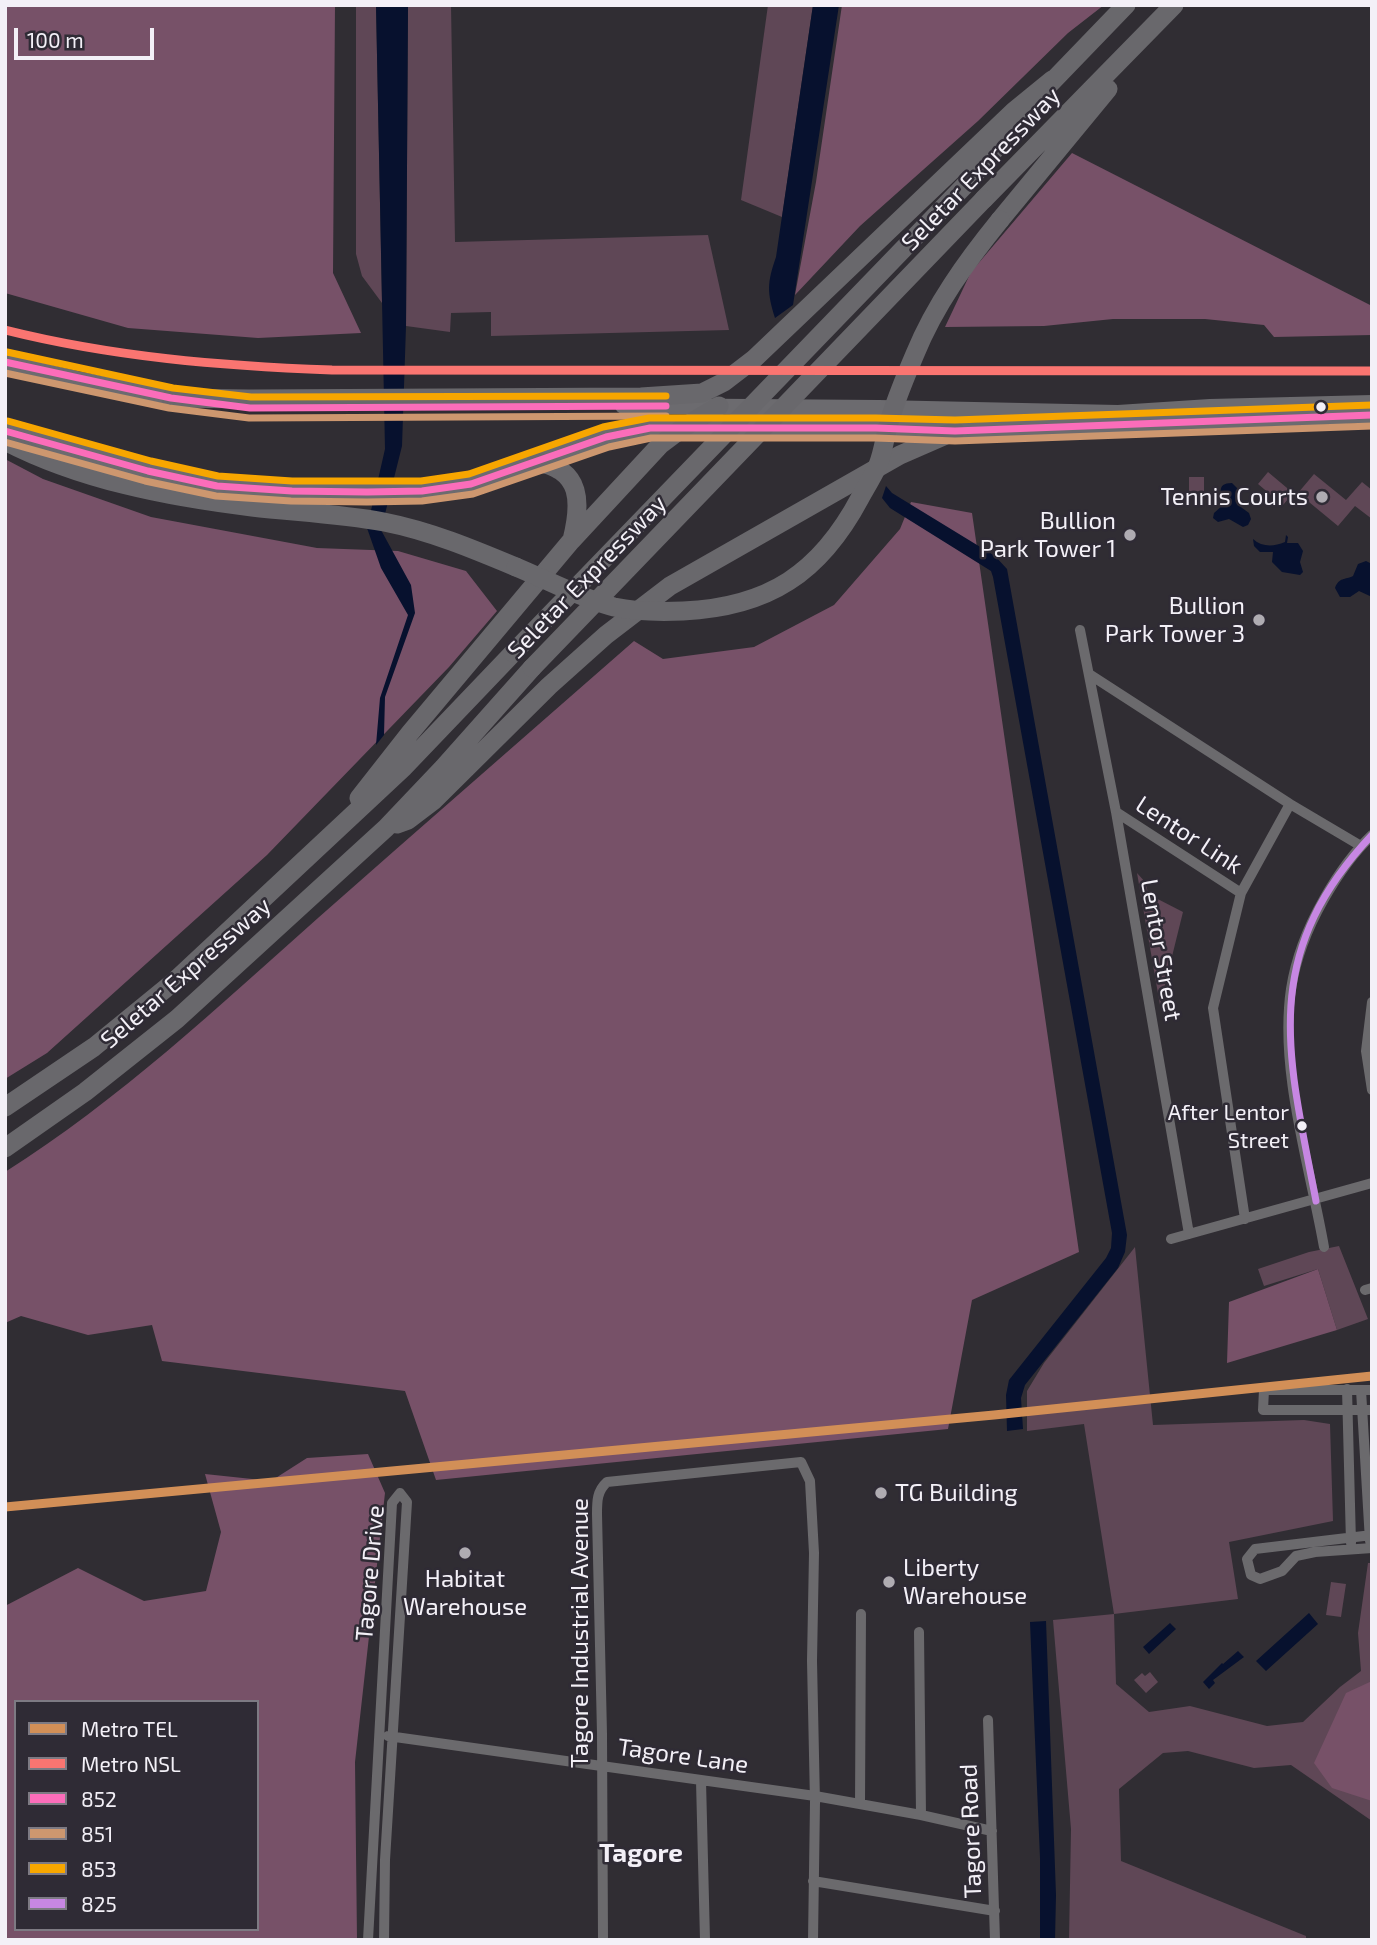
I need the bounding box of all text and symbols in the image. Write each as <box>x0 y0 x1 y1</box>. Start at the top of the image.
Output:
scale bar <box>18 14 158 58</box>
text: 100 m <box>27 27 84 52</box>
street label: Seletar Expressway <box>896 81 1066 257</box>
unlabelled marker <box>1314 400 1328 414</box>
place label: Tennis Courts <box>1161 483 1308 511</box>
street label: Seletar Expressway <box>502 489 672 665</box>
marker: Tennis Courts <box>1314 489 1330 505</box>
place label: Bullion Park Tower 1 <box>980 507 1116 563</box>
marker: Bullion Park Tower 1 <box>1122 527 1138 543</box>
place label: Bullion Park Tower 3 <box>1105 592 1245 648</box>
marker: Bullion Park Tower 3 <box>1251 612 1267 628</box>
street label: Lentor Link <box>1130 790 1248 880</box>
street label: Lentor Street <box>1134 877 1188 1023</box>
street label: Seletar Expressway <box>95 891 277 1055</box>
place label: After Lentor Street <box>1168 1100 1289 1152</box>
marker: After Lentor Street <box>1295 1119 1309 1133</box>
place label: TG Building <box>895 1479 1018 1507</box>
marker: TG Building <box>873 1485 889 1501</box>
street label: Tagore Industrial Avenue <box>566 1498 594 1768</box>
street label: Tagore Drive <box>350 1504 390 1642</box>
marker: Habitat Warehouse <box>457 1545 473 1561</box>
place label: Liberty Warehouse <box>903 1554 1027 1610</box>
place label: Habitat Warehouse <box>403 1565 527 1621</box>
marker: Liberty Warehouse <box>881 1574 897 1590</box>
legend <box>14 1700 259 1931</box>
text: Metro TEL <box>81 1716 178 1741</box>
street label: Tagore Lane <box>616 1733 750 1779</box>
text: Metro NSL <box>81 1751 181 1776</box>
street label: Tagore Road <box>954 1763 988 1899</box>
text: 852 <box>81 1786 117 1811</box>
text: 851 <box>81 1821 113 1846</box>
district label: Tagore <box>599 1837 683 1869</box>
text: 853 <box>81 1856 117 1881</box>
text: 825 <box>81 1891 117 1916</box>

